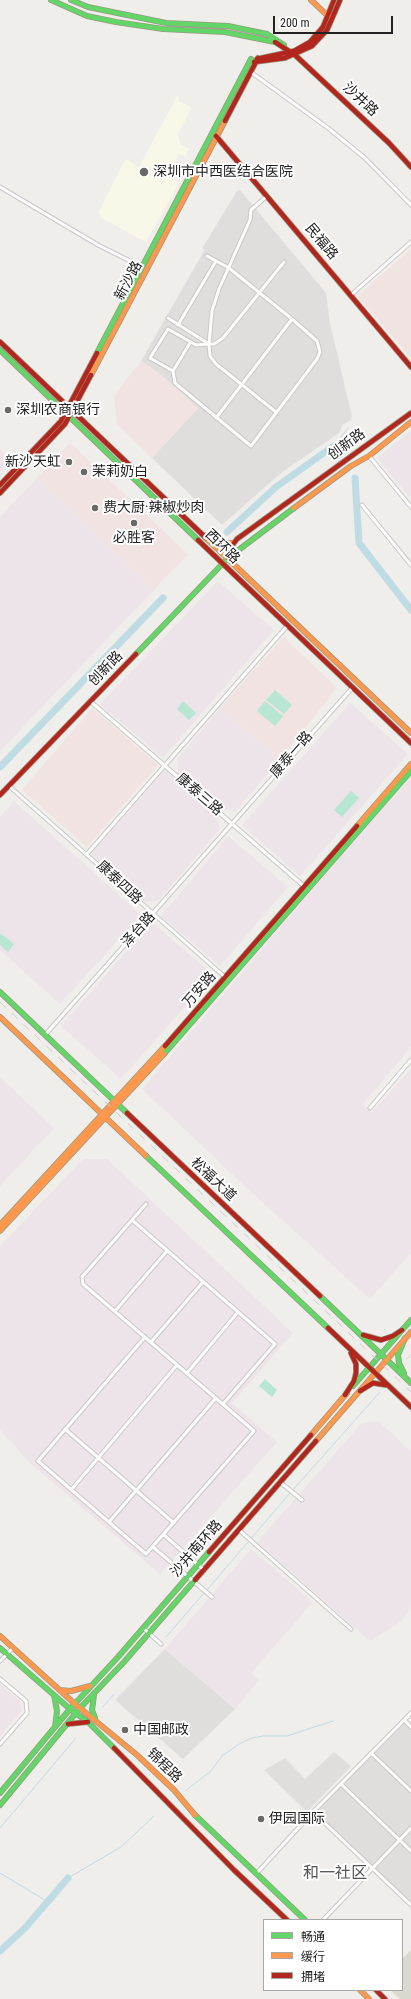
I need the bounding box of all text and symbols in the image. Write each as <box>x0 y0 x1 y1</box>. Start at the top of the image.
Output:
scale bar <box>275 8 395 34</box>
text: 200 m <box>280 16 310 30</box>
street label: 沙井路 <box>339 80 381 120</box>
place label: 深圳市中西医结合医院 <box>153 164 293 180</box>
marker: 深圳市中西医结合医院 <box>138 166 150 178</box>
street label: 民福路 <box>301 221 341 263</box>
street label: 新沙路 <box>112 259 146 303</box>
place label: 深圳农商银行 <box>16 402 100 418</box>
marker: 深圳农商银行 <box>3 405 13 415</box>
street label: 创新路 <box>325 426 369 464</box>
place label: 新沙天虹 <box>5 454 61 470</box>
marker: 新沙天虹 <box>64 457 74 467</box>
place label: 茉莉奶白 <box>92 464 148 480</box>
marker: 茉莉奶白 <box>79 467 89 477</box>
place label: 费大厨·辣椒炒肉 <box>103 500 204 516</box>
marker: 费大厨·辣椒炒肉 <box>90 503 100 513</box>
marker: 必胜客 <box>129 518 139 528</box>
street label: 西环路 <box>201 526 243 568</box>
place label: 必胜客 <box>113 530 155 546</box>
street label: 创新路 <box>85 648 127 690</box>
street label: 康泰一路 <box>267 728 317 782</box>
street label: 康泰三路 <box>172 770 226 820</box>
street label: 康泰四路 <box>93 858 145 908</box>
street label: 泽台路 <box>119 909 159 951</box>
street label: 万安路 <box>180 969 220 1011</box>
street label: 松福大道 <box>187 1155 239 1205</box>
street label: 沙井南环路 <box>168 1517 226 1581</box>
place label: 中国邮政 <box>133 1722 189 1738</box>
marker: 中国邮政 <box>120 1725 130 1735</box>
street label: 锦程路 <box>143 1745 185 1787</box>
place label: 伊园国际 <box>269 1811 325 1827</box>
marker: 伊园国际 <box>256 1814 266 1824</box>
district label: 和一社区 <box>303 1864 367 1884</box>
legend <box>263 1919 403 1991</box>
text: 畅通 <box>301 1930 325 1944</box>
text: 缓行 <box>301 1950 325 1964</box>
text: 拥堵 <box>301 1970 325 1984</box>

